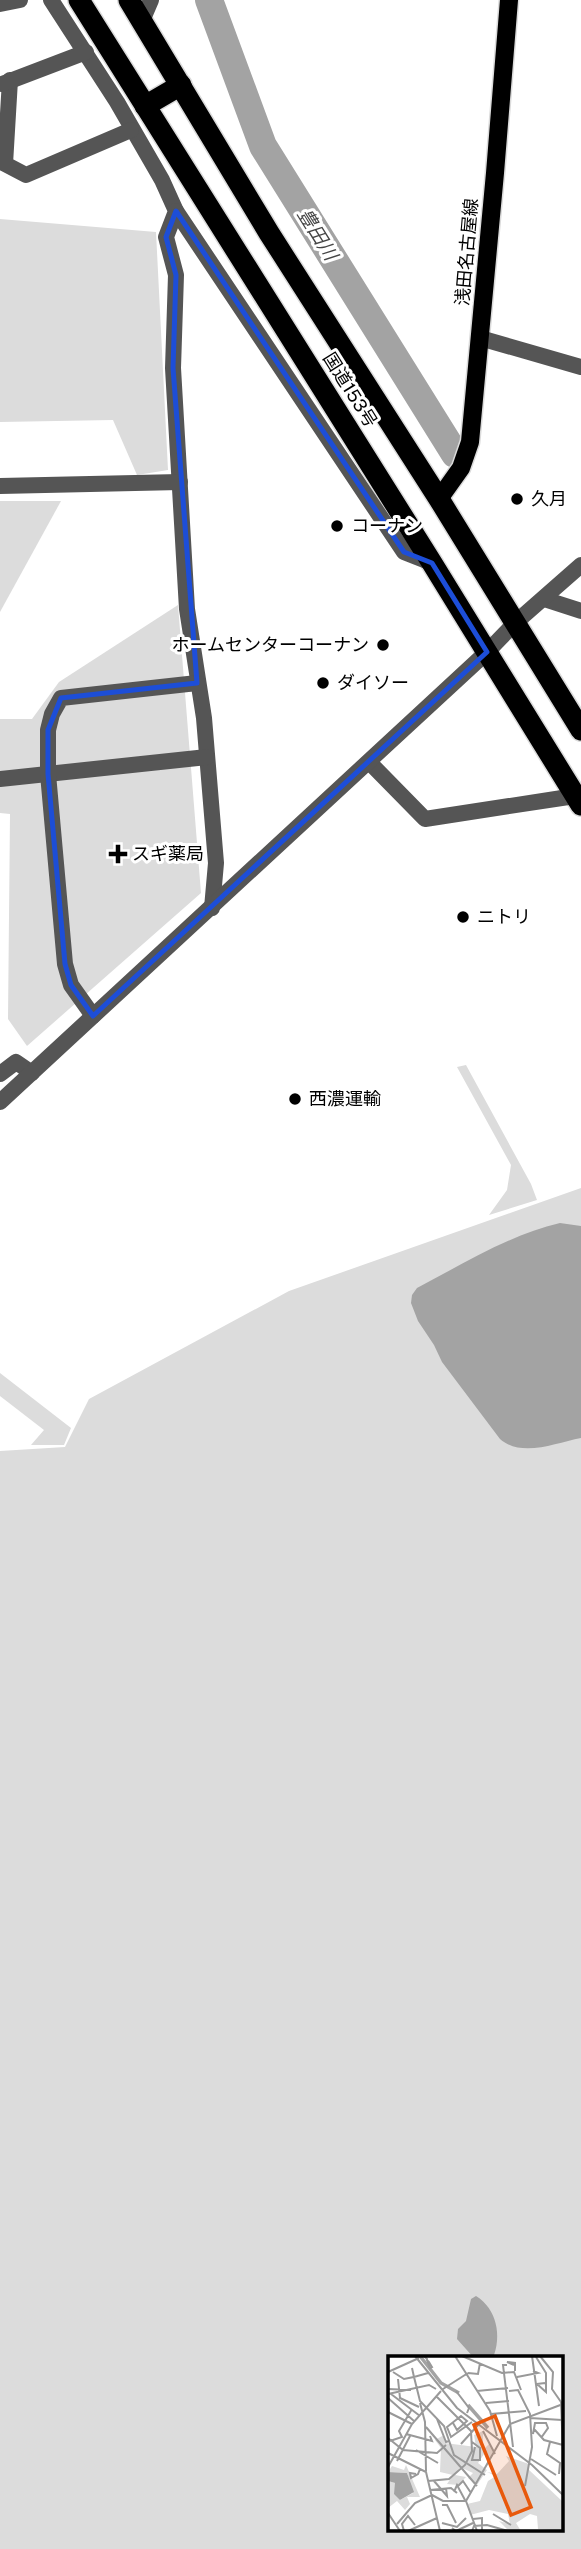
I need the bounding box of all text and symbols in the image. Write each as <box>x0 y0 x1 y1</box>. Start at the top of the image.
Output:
street label: 浅田名古屋線 <box>451 197 482 307</box>
water label: 豊田川 <box>294 204 343 266</box>
street label: 国道153号 <box>319 348 382 431</box>
place label: 久月 <box>531 488 567 509</box>
marker: 久月 <box>509 491 525 507</box>
place label: コーナン <box>351 515 423 536</box>
marker: コーナン <box>329 518 345 534</box>
place label: ホームセンターコーナン <box>172 634 369 655</box>
marker: ホームセンターコーナン <box>375 637 391 653</box>
place label: ダイソー <box>337 672 409 693</box>
marker: ダイソー <box>315 675 331 691</box>
place label: スギ薬局 <box>132 843 204 864</box>
marker: スギ薬局 <box>110 846 126 862</box>
place label: ニトリ <box>477 906 531 927</box>
marker: ニトリ <box>455 909 471 925</box>
place label: 西濃運輸 <box>309 1088 381 1109</box>
marker: 西濃運輸 <box>287 1091 303 1107</box>
inset map <box>388 2356 564 2532</box>

